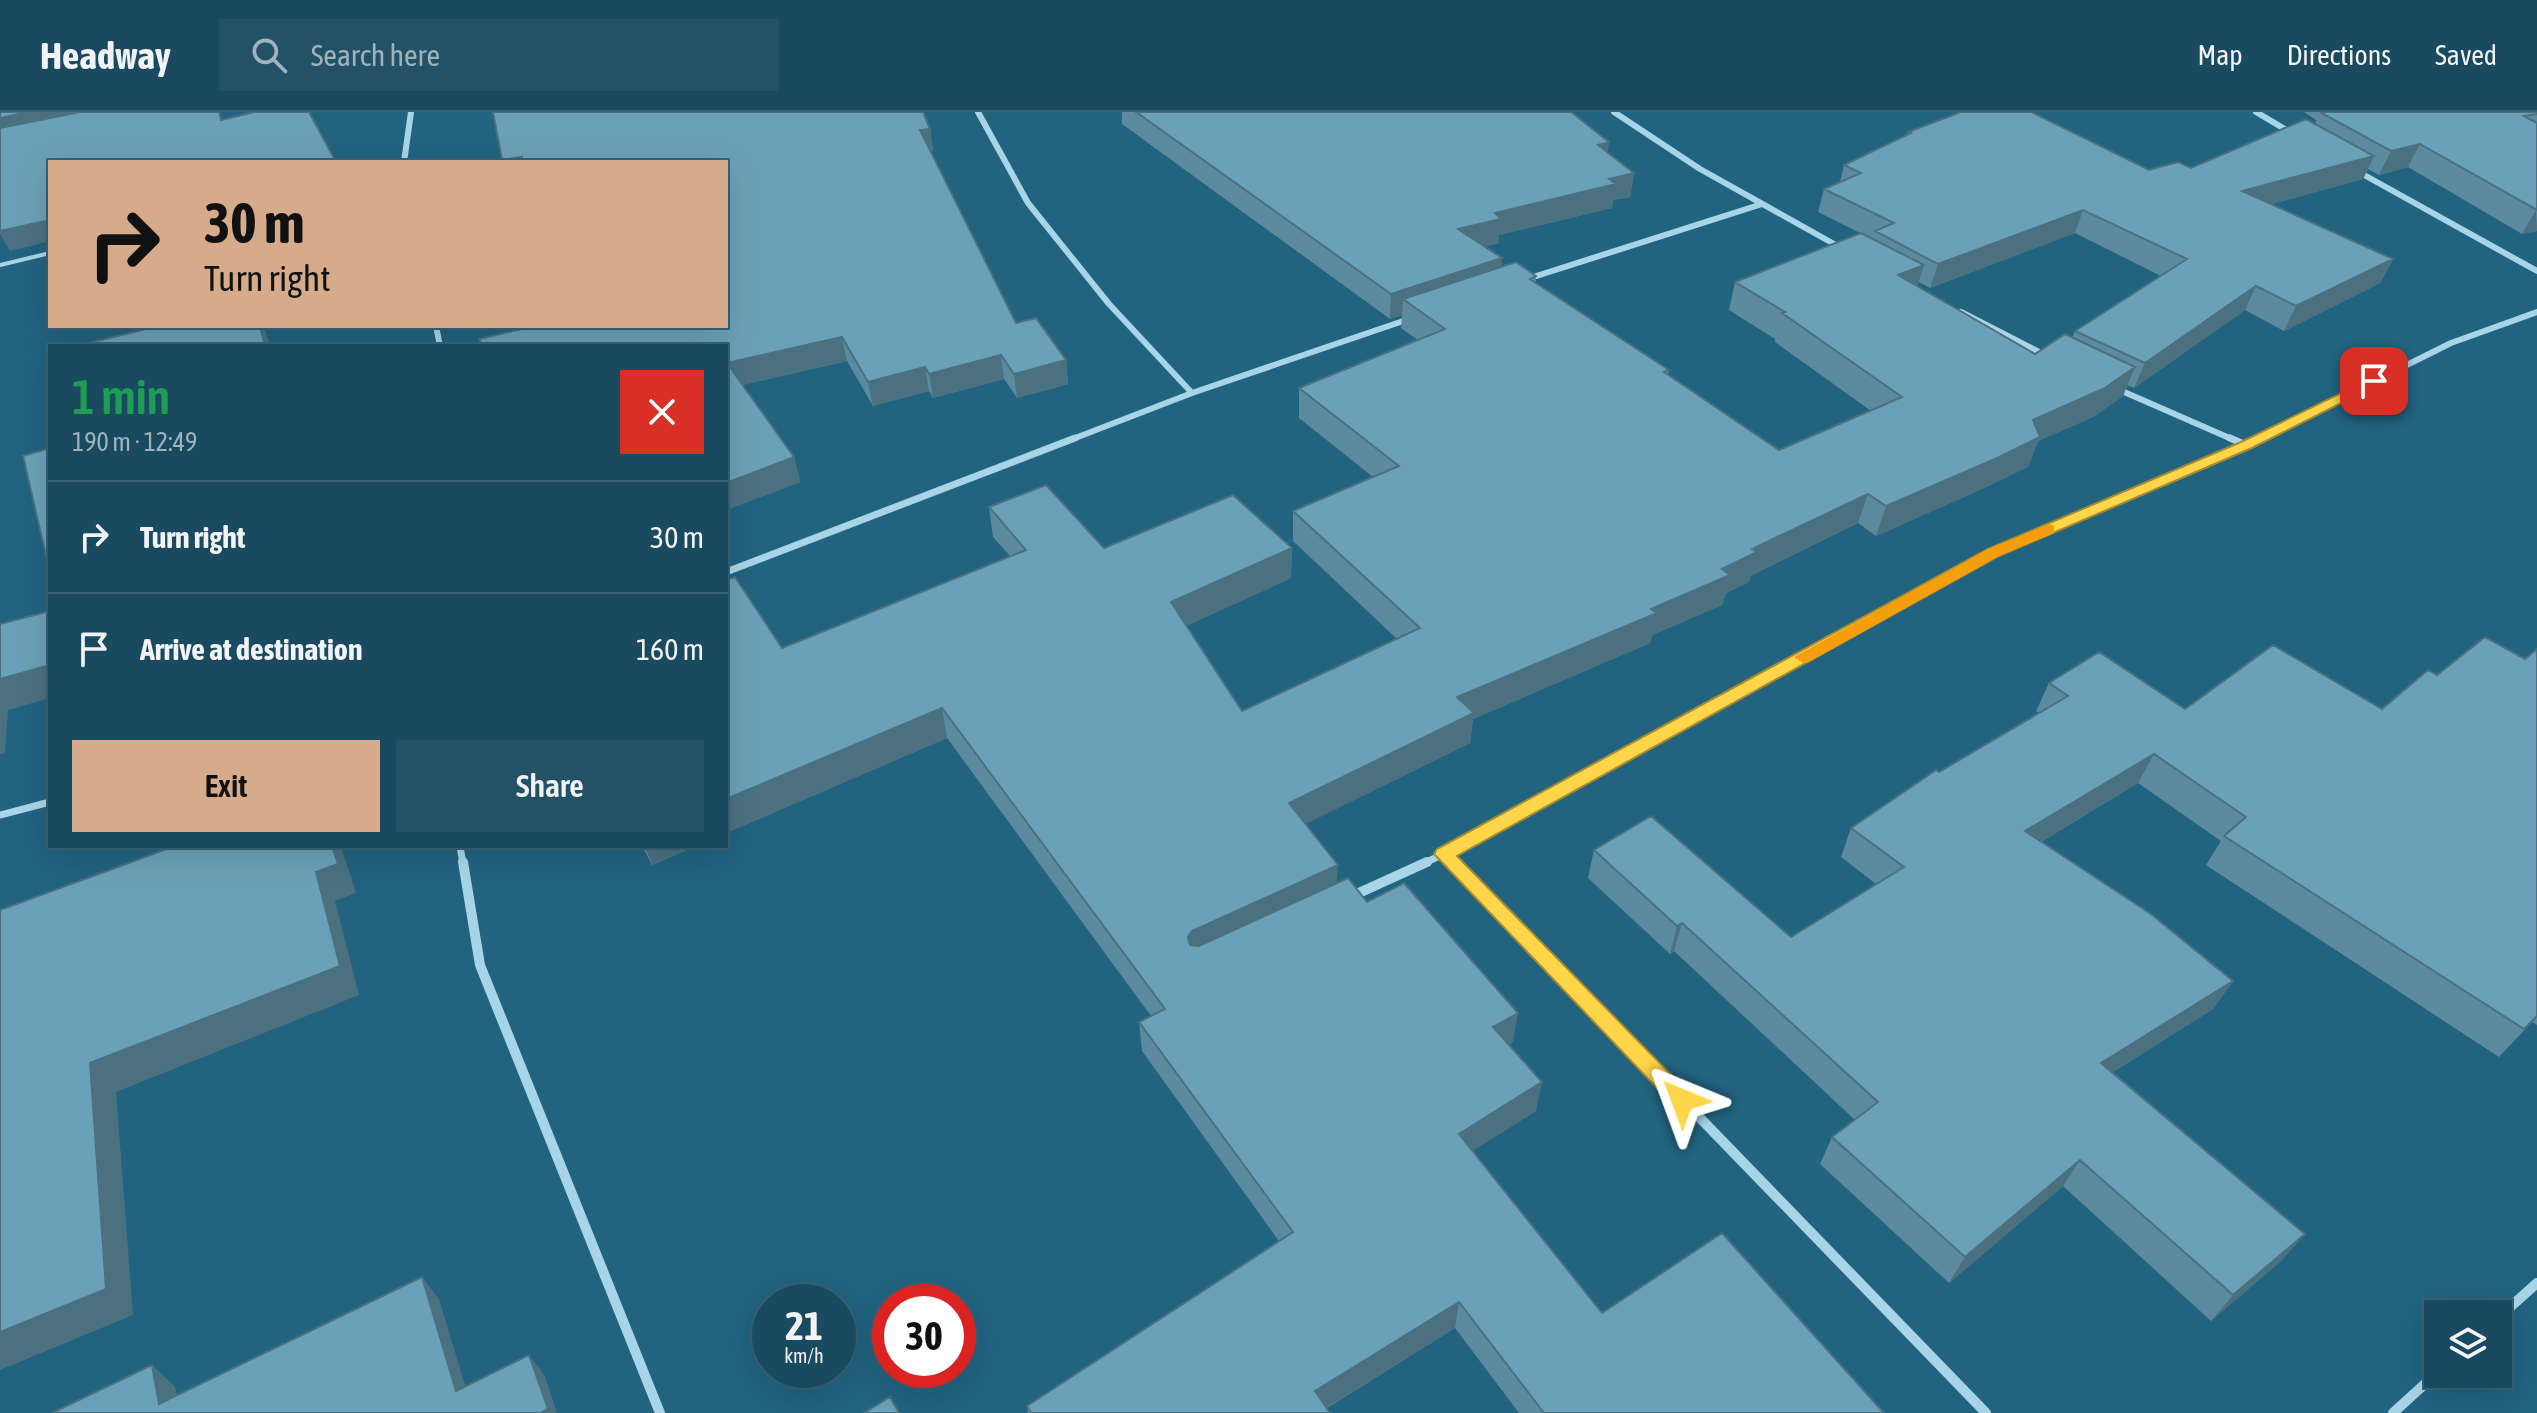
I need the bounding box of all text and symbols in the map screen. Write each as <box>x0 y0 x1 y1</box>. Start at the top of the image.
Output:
search box <box>219 19 779 91</box>
icon: search <box>247 33 291 77</box>
text: Headway <box>40 34 171 77</box>
text: Search here <box>311 38 440 72</box>
text: Map <box>2198 39 2243 71</box>
text: Directions <box>2287 39 2391 71</box>
text: Saved <box>2435 39 2497 71</box>
text: 30 m <box>204 191 305 255</box>
icon: right <box>72 192 176 296</box>
text: Turn right <box>204 257 331 299</box>
pin <box>2340 347 2408 415</box>
icon: arrive <box>2352 359 2396 403</box>
text: 1 min <box>72 369 170 424</box>
button: close <box>620 370 704 454</box>
text: 190 m · 12:49 <box>72 427 197 457</box>
icon: right <box>72 515 116 559</box>
text: Turn right <box>140 520 246 554</box>
text: 30 m <box>650 520 704 554</box>
icon: arrive <box>72 627 116 671</box>
text: Arrive at destination <box>140 632 362 666</box>
text: 160 m <box>636 632 704 666</box>
button: Exit <box>72 740 380 832</box>
button: Share <box>396 740 704 832</box>
position arrow <box>1640 1058 1724 1142</box>
speed limit sign: 30 <box>872 1284 976 1388</box>
map controls <box>2424 1300 2512 1388</box>
button: layers <box>2424 1300 2512 1388</box>
text: 21 <box>785 1303 823 1348</box>
text: km/h <box>784 1344 824 1367</box>

